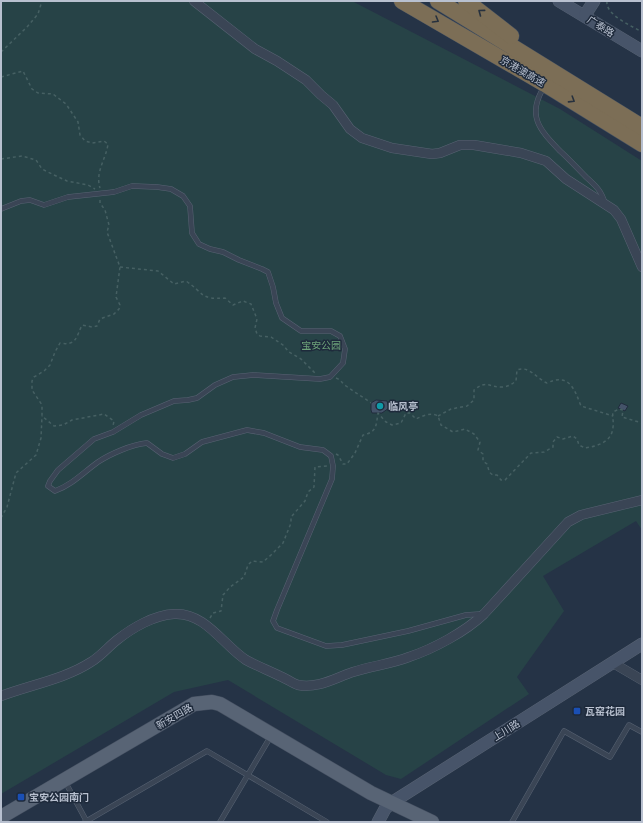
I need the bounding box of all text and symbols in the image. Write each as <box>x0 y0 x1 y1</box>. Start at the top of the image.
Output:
one-way arrow <box>479 10 486 17</box>
street label: 广泰路 <box>585 14 616 39</box>
one-way arrow <box>432 16 439 23</box>
street label: 京港澳高速 <box>498 54 547 89</box>
one-way arrow <box>568 96 575 103</box>
park label: 宝安公园 <box>301 340 341 351</box>
place label: 临风亭 <box>388 400 418 412</box>
marker: 临风亭 <box>375 401 385 411</box>
street label: 新安四路 <box>154 702 194 731</box>
marker: 瓦窑花园 <box>572 706 582 716</box>
place label: 瓦窑花园 <box>585 706 625 717</box>
street label: 上川路 <box>491 718 522 743</box>
marker: 宝安公园南门 <box>16 792 26 802</box>
place label: 宝安公园南门 <box>29 792 89 803</box>

